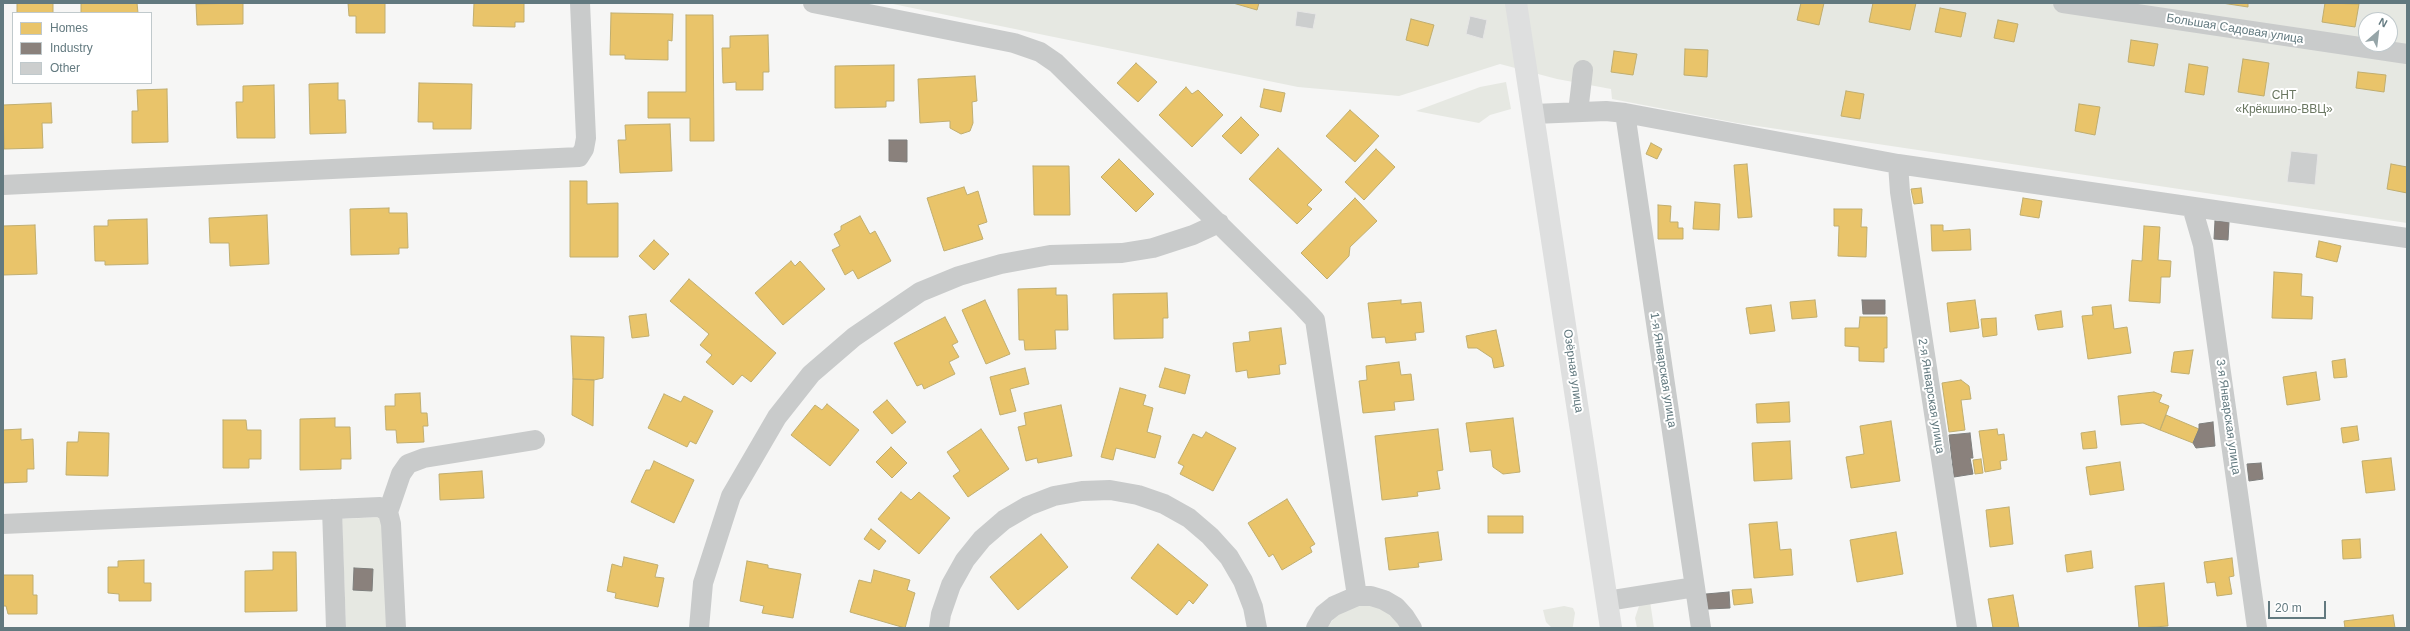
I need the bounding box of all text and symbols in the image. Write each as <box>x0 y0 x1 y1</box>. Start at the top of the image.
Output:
street label: Большая Садовая улица <box>2165 11 2305 47</box>
legend <box>12 12 152 84</box>
north arrow <box>2358 12 2398 52</box>
text: N <box>2377 15 2389 29</box>
text: Homes <box>50 21 88 35</box>
text: Industry <box>50 41 93 55</box>
text: Other <box>50 61 80 75</box>
park label: СНТ «Крёкшино-ВВЦ» <box>2235 89 2333 117</box>
street label: 1-я Январская улица <box>1647 311 1679 429</box>
street label: Озёрная улица <box>1560 328 1586 414</box>
street label: 2-я Январская улица <box>1915 337 1947 455</box>
street label: 3-я Январская улица <box>2213 358 2243 476</box>
scale bar <box>2270 593 2328 619</box>
text: 20 m <box>2275 601 2302 615</box>

